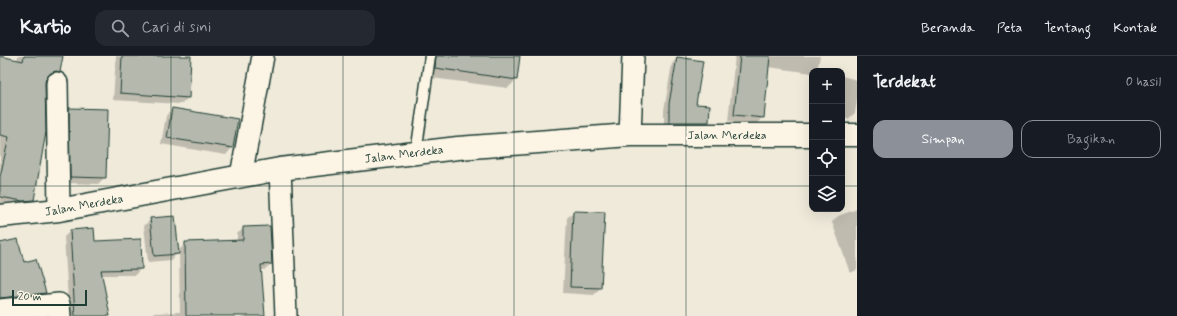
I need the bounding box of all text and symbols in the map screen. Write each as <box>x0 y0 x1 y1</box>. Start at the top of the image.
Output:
search box <box>95 10 375 46</box>
text: Kartio <box>20 15 71 40</box>
icon: search <box>109 17 131 39</box>
text: Cari di sini <box>141 18 211 38</box>
text: Beranda <box>921 19 975 37</box>
text: Peta <box>997 19 1022 37</box>
text: Tentang <box>1044 19 1091 37</box>
text: Kontak <box>1113 19 1157 37</box>
map controls <box>809 68 845 212</box>
button: + <box>809 68 845 104</box>
text: Terdekat <box>873 71 936 93</box>
text: 0 hasil <box>1126 74 1161 91</box>
button: − <box>809 104 845 140</box>
button: Simpan <box>873 120 1013 158</box>
button: Bagikan <box>1021 120 1161 158</box>
street label: Jalan Merdeka <box>687 128 767 144</box>
button: locate <box>809 140 845 176</box>
street label: Jalan Merdeka <box>364 142 445 168</box>
button: layers <box>809 176 845 212</box>
street label: Jalan Merdeka <box>44 191 125 221</box>
scale bar <box>12 288 87 307</box>
text: 20 m <box>18 290 41 304</box>

